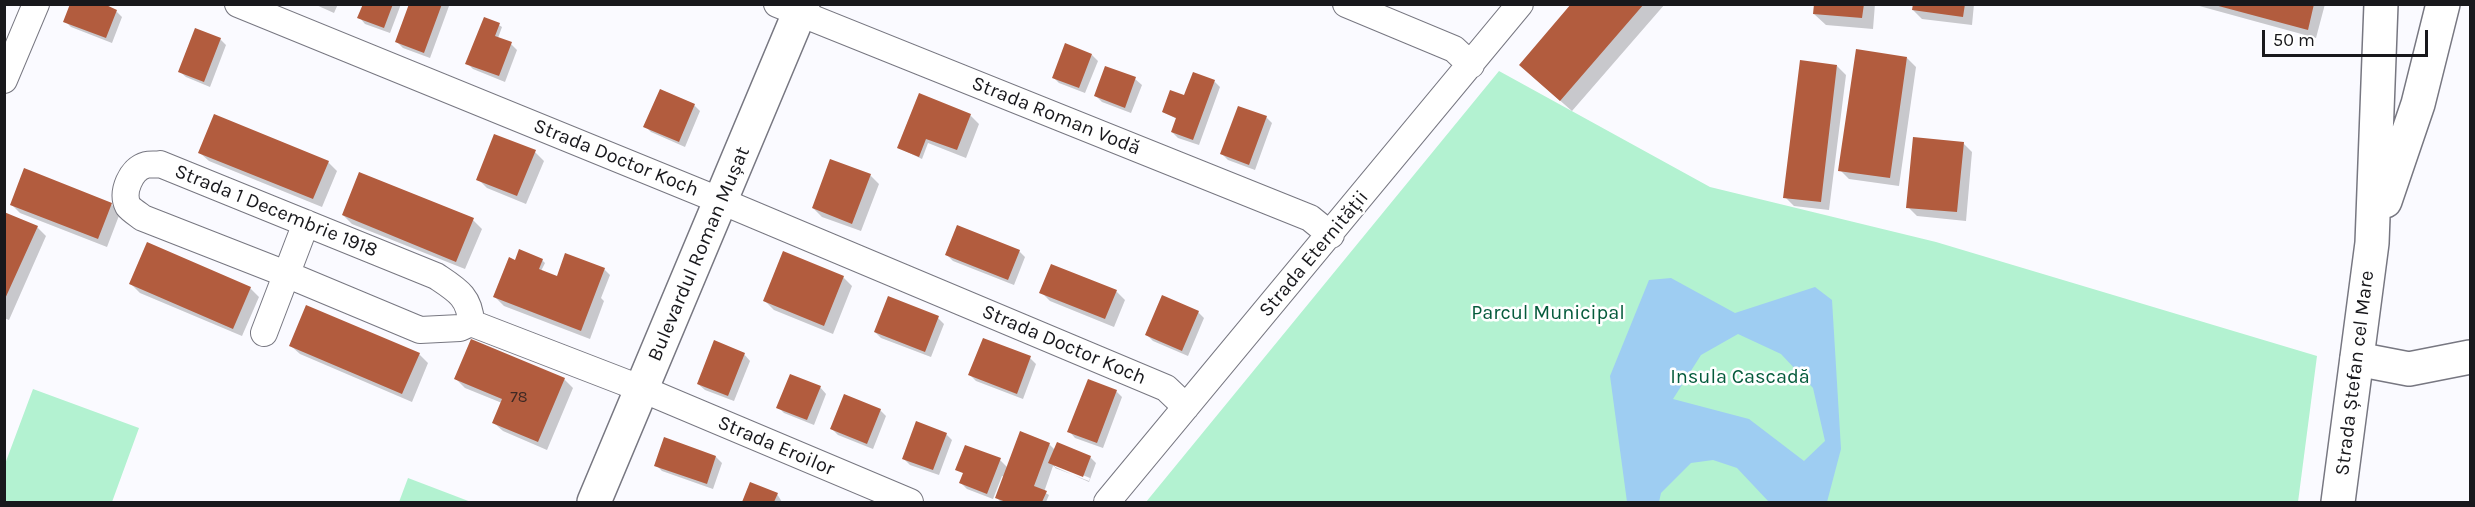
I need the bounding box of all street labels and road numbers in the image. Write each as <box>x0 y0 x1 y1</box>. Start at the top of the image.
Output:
street label: Strada Roman Vodă <box>968 71 1144 161</box>
street label: Strada Doctor Koch <box>530 114 702 202</box>
street label: Bulevardul Roman Mușat <box>643 143 755 365</box>
street label: Strada 1 Decembrie 1918 <box>171 159 381 263</box>
street label: Strada Eternității <box>1254 186 1374 322</box>
street label: Strada Ștefan cel Mare <box>2331 269 2379 477</box>
street label: Strada Doctor Koch <box>978 300 1150 390</box>
street label: Strada Eroilor <box>714 411 838 481</box>

